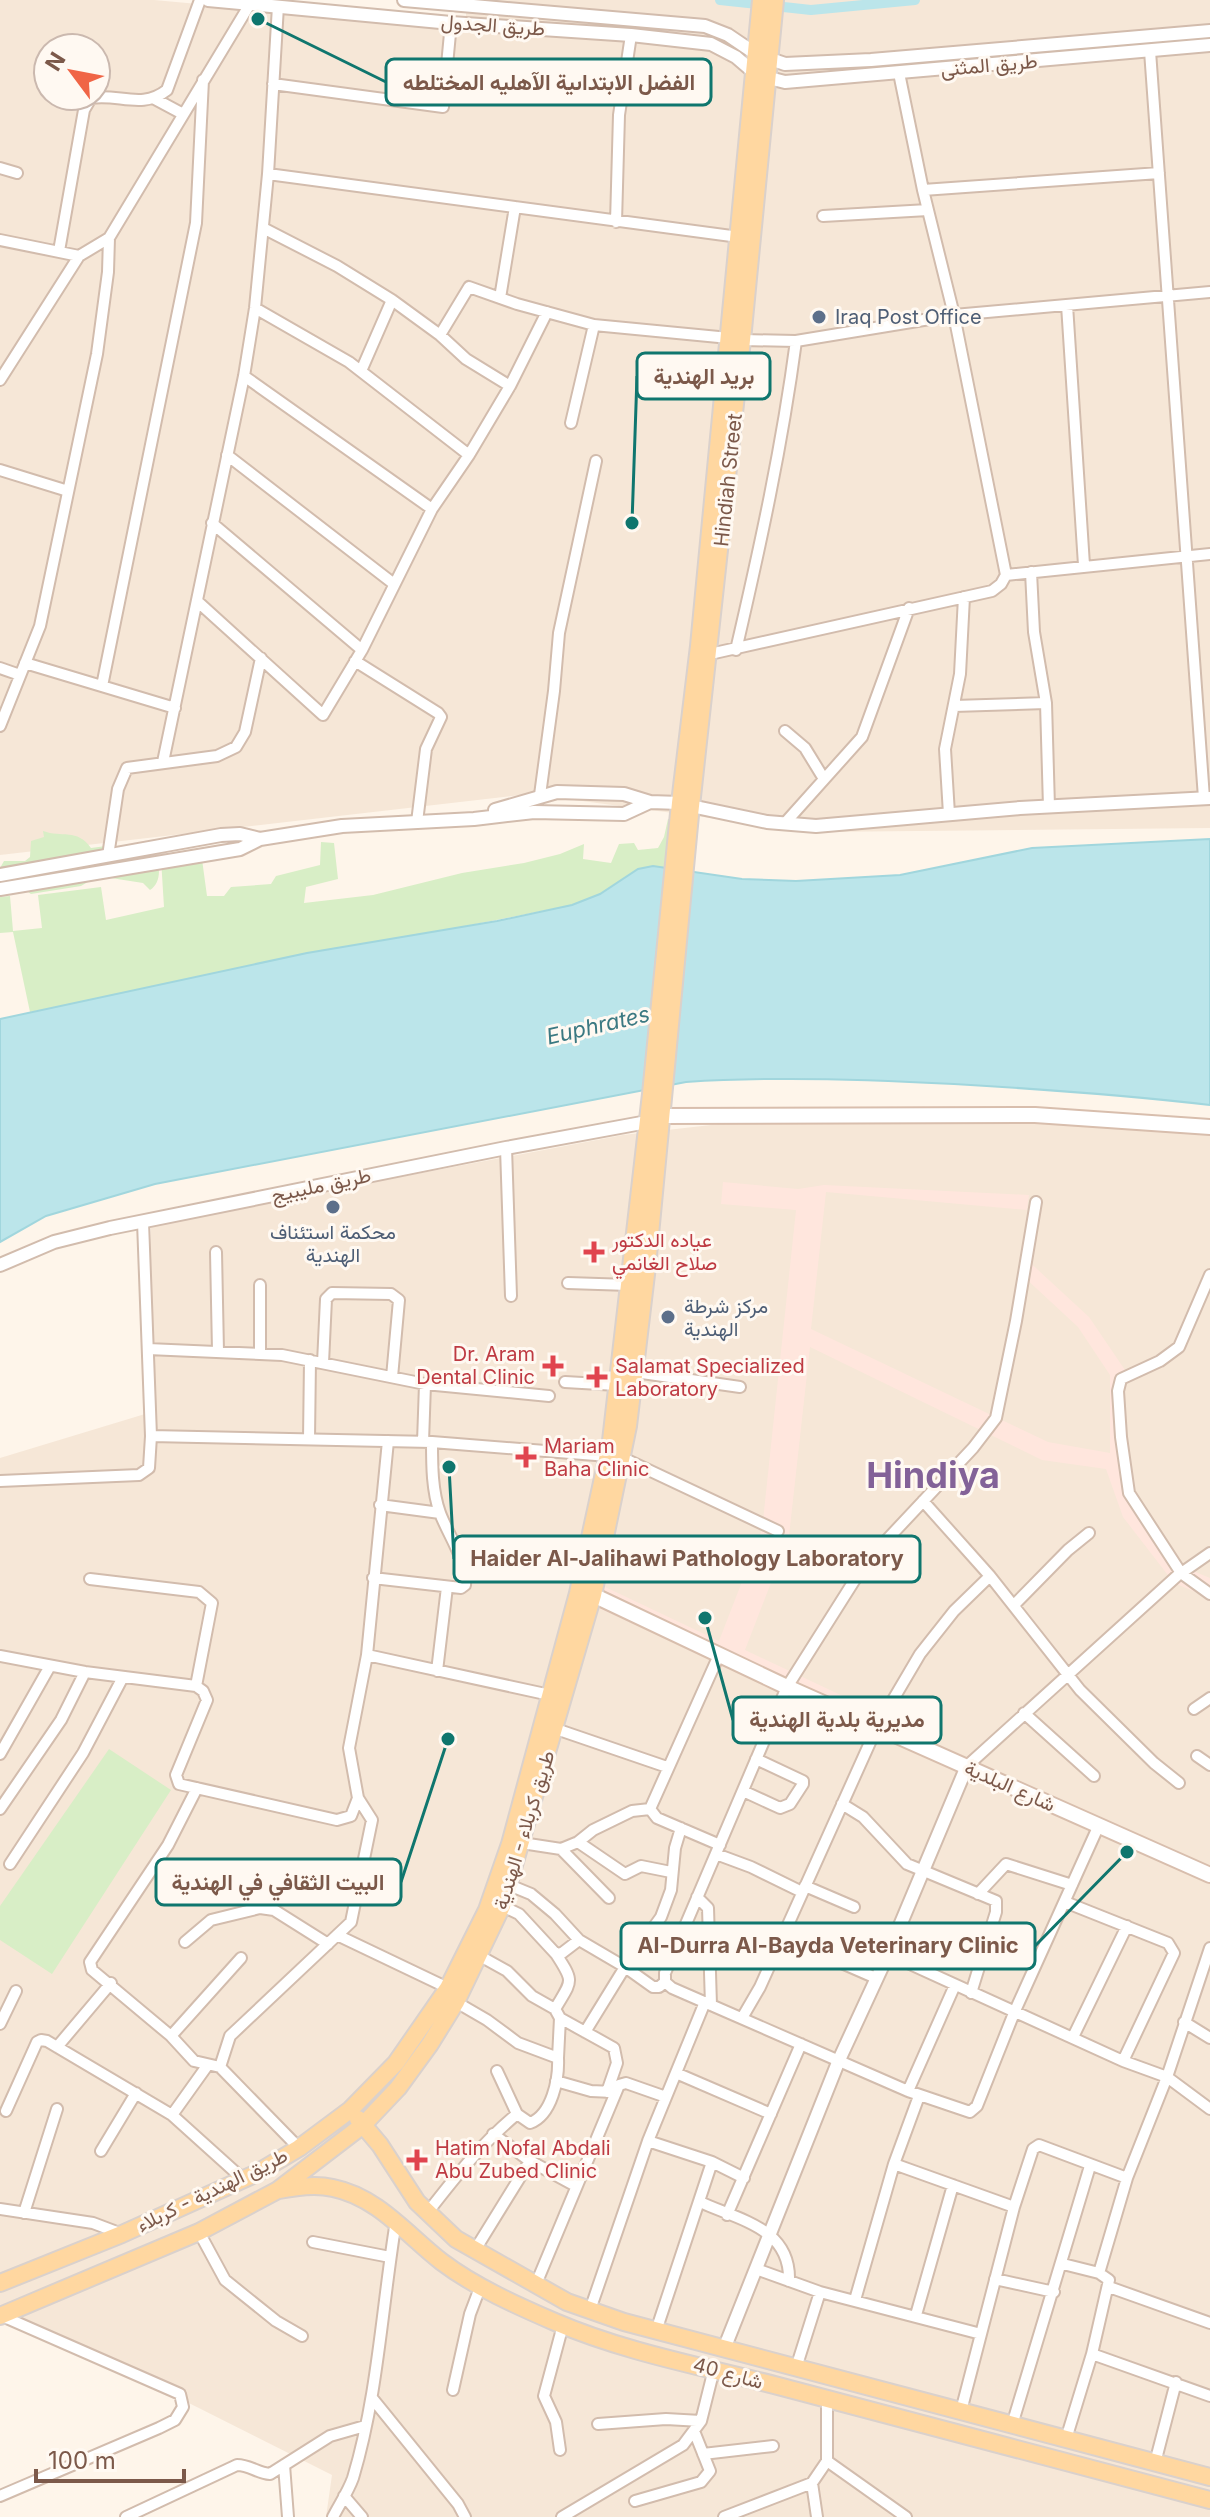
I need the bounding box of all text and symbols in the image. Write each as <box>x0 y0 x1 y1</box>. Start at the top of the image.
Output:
street label: طريق الجدول <box>440 9 546 42</box>
north arrow <box>32 32 112 112</box>
text: N <box>40 47 71 75</box>
street label: طريق المثنى <box>940 49 1039 82</box>
callout: الفضل الابتداىية الآهليه المختلطه <box>386 59 711 105</box>
text: الفضل الابتداىية الآهليه المختلطه <box>403 69 695 96</box>
place label: Iraq Post Office <box>835 305 982 329</box>
marker: Iraq Post Office <box>810 308 828 326</box>
callout: بريد الهندية <box>637 353 770 399</box>
text: بريد الهندية <box>653 363 755 390</box>
street label: Hindiah Street <box>709 412 747 548</box>
water label: Euphrates <box>544 1000 652 1050</box>
street label: طريق مليبيج <box>269 1163 373 1209</box>
marker: محكمة استئناف الهندية <box>324 1198 342 1216</box>
place label: محكمة استئناف الهندية <box>270 1220 396 1268</box>
place label: عياده الدكتور صلاح الغانمي <box>611 1228 717 1280</box>
marker: عياده الدكتور صلاح الغانمي <box>583 1241 605 1263</box>
place label: مركز شرطة الهندية <box>684 1294 768 1342</box>
marker: مركز شرطة الهندية <box>659 1308 677 1326</box>
place label: Dr. Aram Dental Clinic <box>416 1342 535 1389</box>
place label: Salamat Specialized Laboratory <box>615 1354 805 1401</box>
marker: Dr. Aram Dental Clinic <box>542 1355 564 1377</box>
marker: Salamat Specialized Laboratory <box>586 1366 608 1388</box>
place label: Mariam Baha Clinic <box>544 1434 649 1481</box>
marker: Mariam Baha Clinic <box>515 1446 537 1468</box>
district label: Hindiya <box>866 1453 1000 1497</box>
callout: Haider Al-Jalihawi Pathology Laboratory <box>454 1536 920 1582</box>
text: Haider Al-Jalihawi Pathology Laboratory <box>470 1545 904 1571</box>
callout: مديرية بلدية الهندية <box>733 1697 941 1743</box>
text: مديرية بلدية الهندية <box>749 1706 925 1733</box>
street label: طريق كربلاء - الهندية <box>488 1748 561 1913</box>
street label: شارع البلدية <box>960 1755 1059 1818</box>
callout: البيت الثقافي في الهندية <box>156 1859 401 1905</box>
text: البيت الثقافي في الهندية <box>172 1869 384 1901</box>
callout: Al-Durra Al-Bayda Veterinary Clinic <box>621 1923 1035 1969</box>
text: Al-Durra Al-Bayda Veterinary Clinic <box>637 1932 1019 1958</box>
place label: Hatim Nofal Abdali Abu Zubed Clinic <box>435 2136 611 2183</box>
street label: طريق الهندية - كربلاء <box>133 2143 292 2238</box>
marker: Hatim Nofal Abdali Abu Zubed Clinic <box>406 2149 428 2171</box>
street label: شارع 40 <box>690 2352 766 2396</box>
scale bar <box>36 2433 184 2483</box>
text: 100 m <box>48 2446 116 2475</box>

